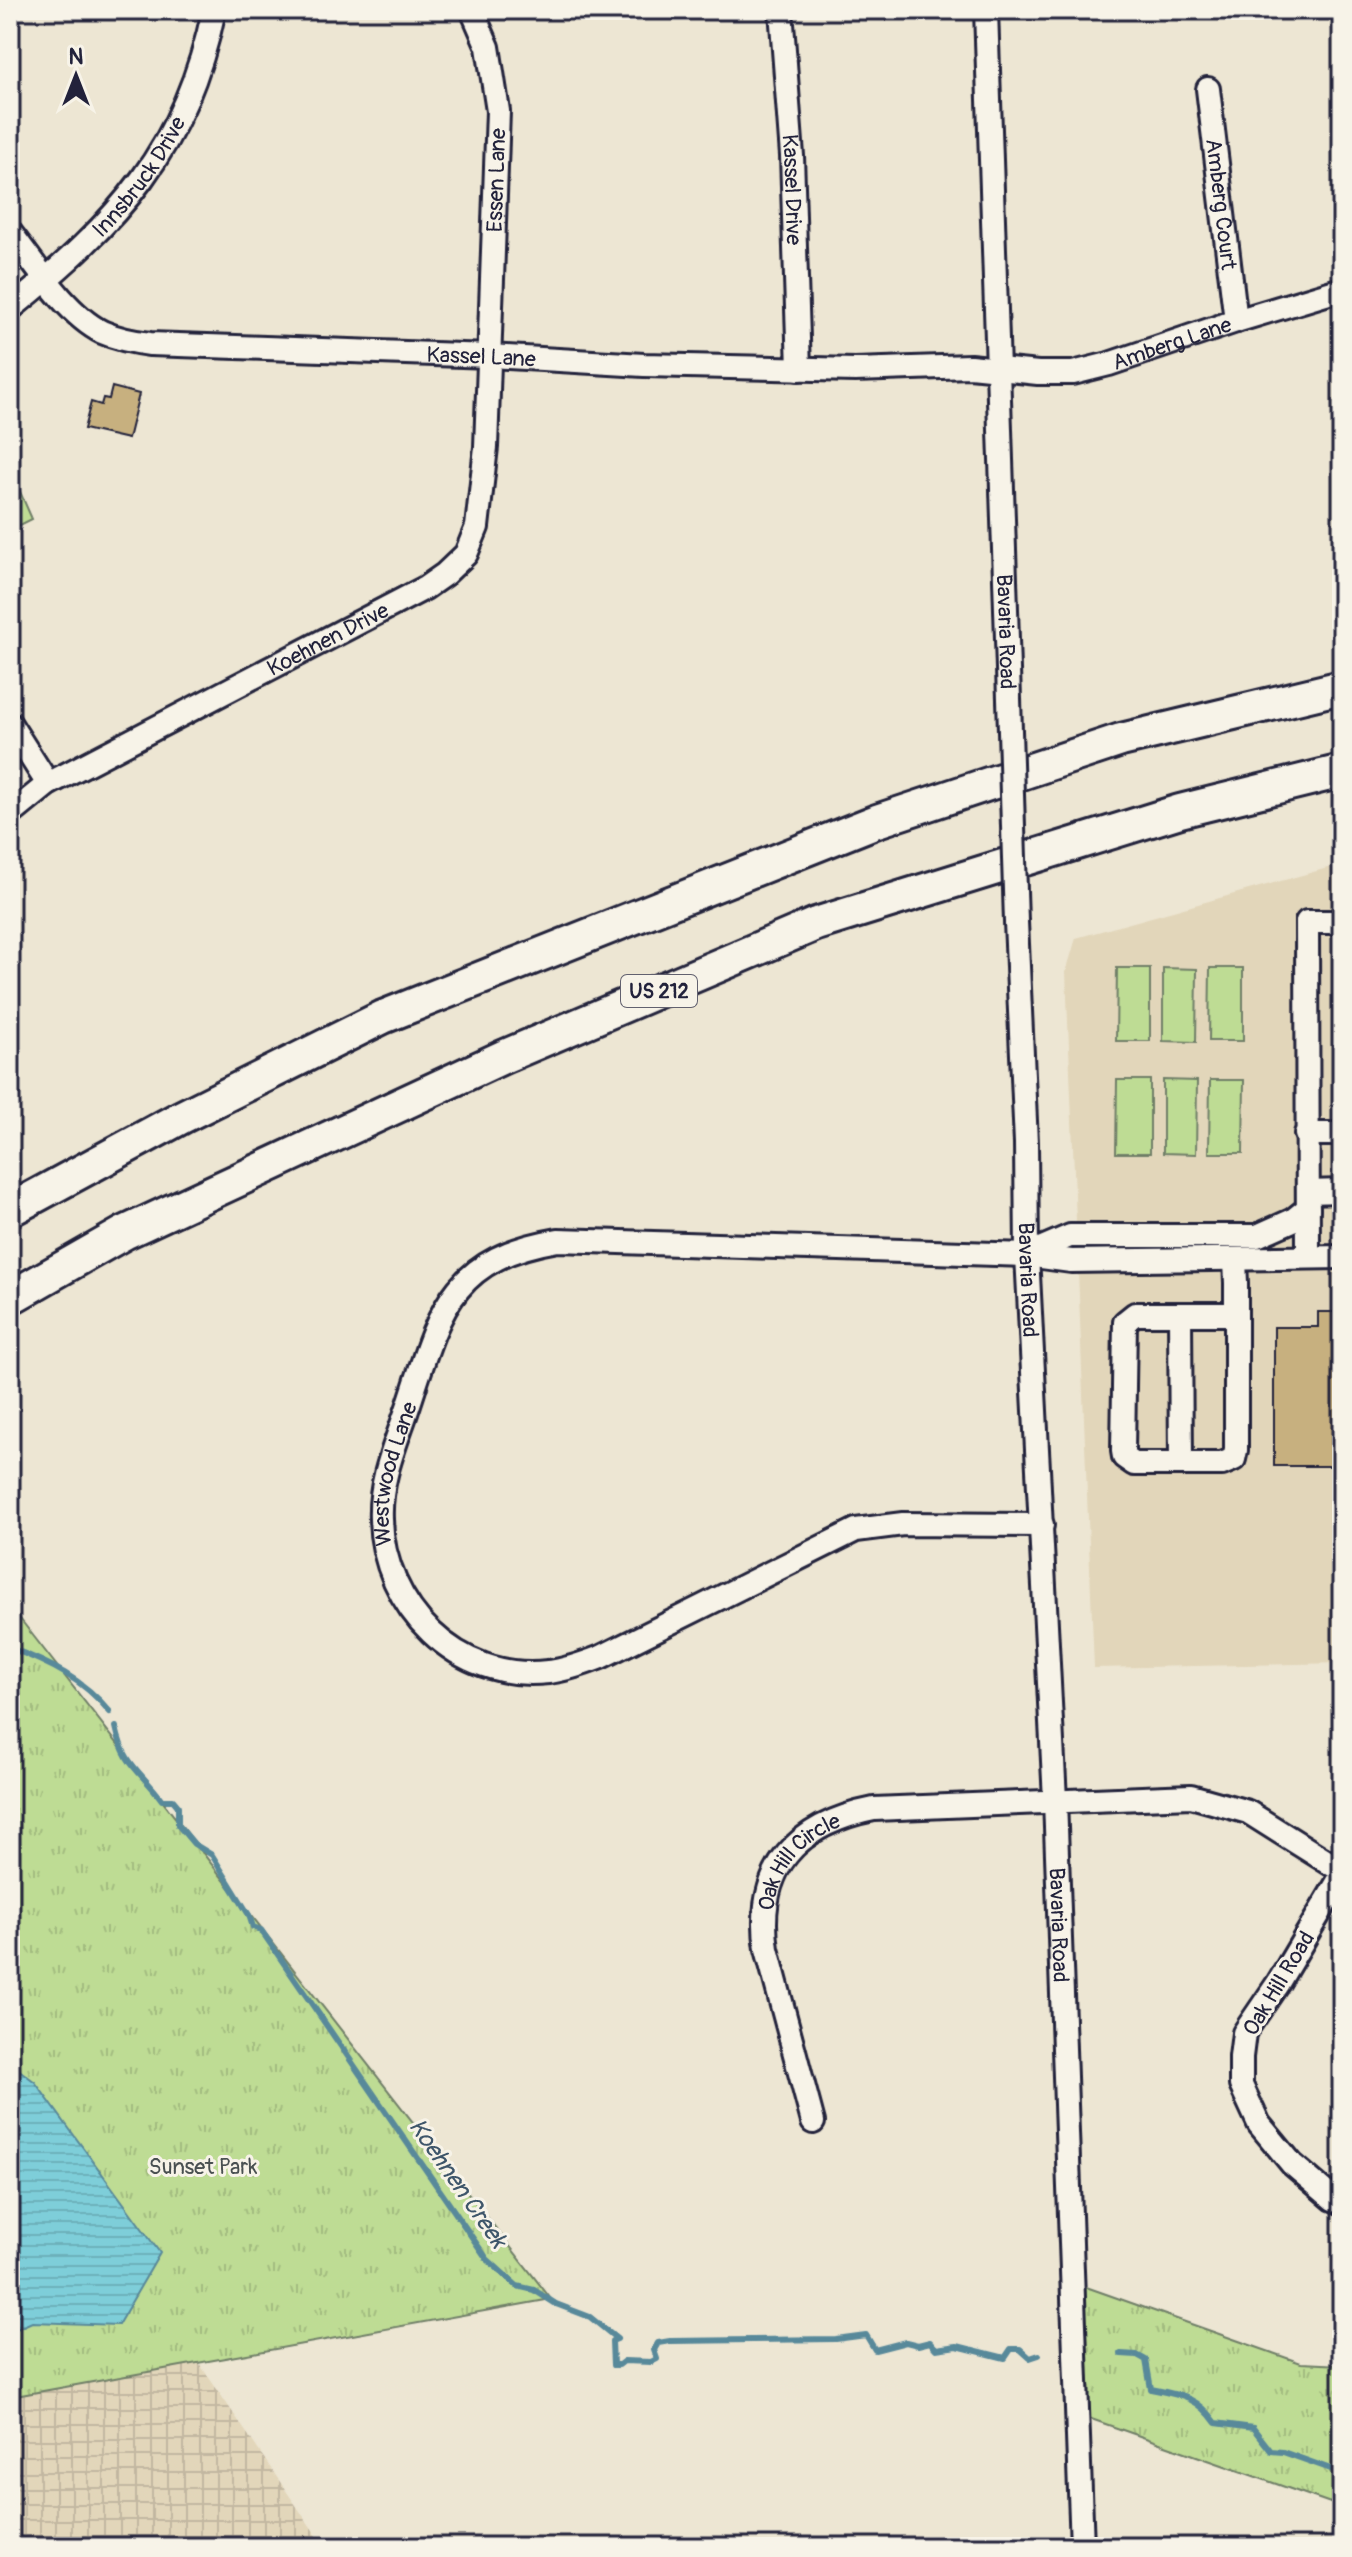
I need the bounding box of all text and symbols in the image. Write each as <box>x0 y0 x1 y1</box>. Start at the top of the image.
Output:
north arrow <box>36 36 116 116</box>
text: N <box>69 43 84 71</box>
street label: Innsbruck Drive <box>87 112 192 243</box>
street label: Essen Lane <box>481 128 512 233</box>
street label: Kassel Drive <box>775 133 808 246</box>
street label: Amberg Court <box>1199 137 1243 272</box>
street label: Amberg Lane <box>1109 310 1236 377</box>
street label: Kassel Lane <box>426 341 537 374</box>
street label: Bavaria Road <box>990 574 1022 690</box>
street label: Koehnen Drive <box>262 596 394 683</box>
road number: US 212 <box>621 975 697 1007</box>
street label: Bavaria Road <box>1012 1222 1044 1338</box>
street label: Westwood Lane <box>368 1398 424 1548</box>
street label: Oak Hill Circle <box>752 1807 845 1912</box>
street label: Bavaria Road <box>1042 1867 1075 1983</box>
street label: Oak Hill Road <box>1237 1926 1321 2041</box>
water label: Koehnen Creek <box>402 2113 514 2255</box>
park label: Sunset Park <box>149 2153 257 2181</box>

